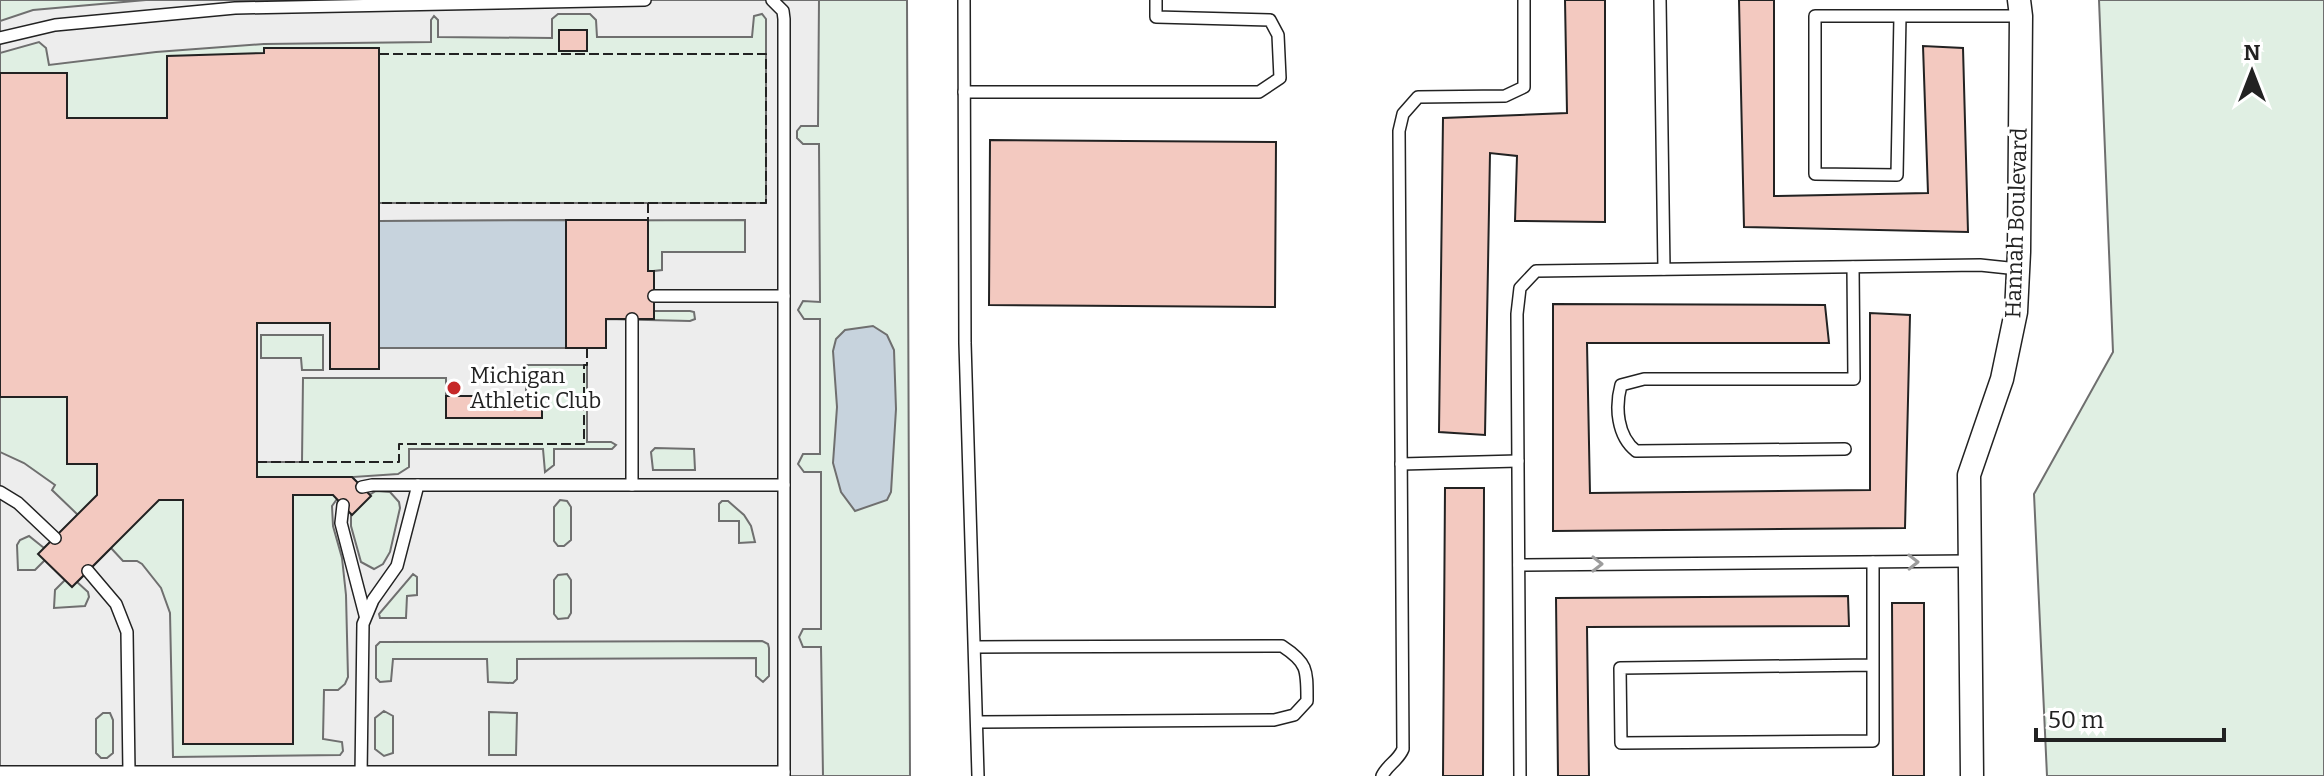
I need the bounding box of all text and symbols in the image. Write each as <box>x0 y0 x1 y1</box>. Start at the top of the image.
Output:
north arrow <box>2212 32 2292 112</box>
text: N <box>2244 39 2261 66</box>
street label: Hannah Boulevard <box>1999 127 2033 319</box>
place label: Michigan Athletic Club <box>470 362 601 414</box>
marker: Michigan Athletic Club <box>445 379 463 397</box>
one-way arrow <box>1907 553 1920 571</box>
one-way arrow <box>1591 555 1604 573</box>
scale bar <box>2036 692 2224 742</box>
text: 50 m <box>2048 706 2104 734</box>

